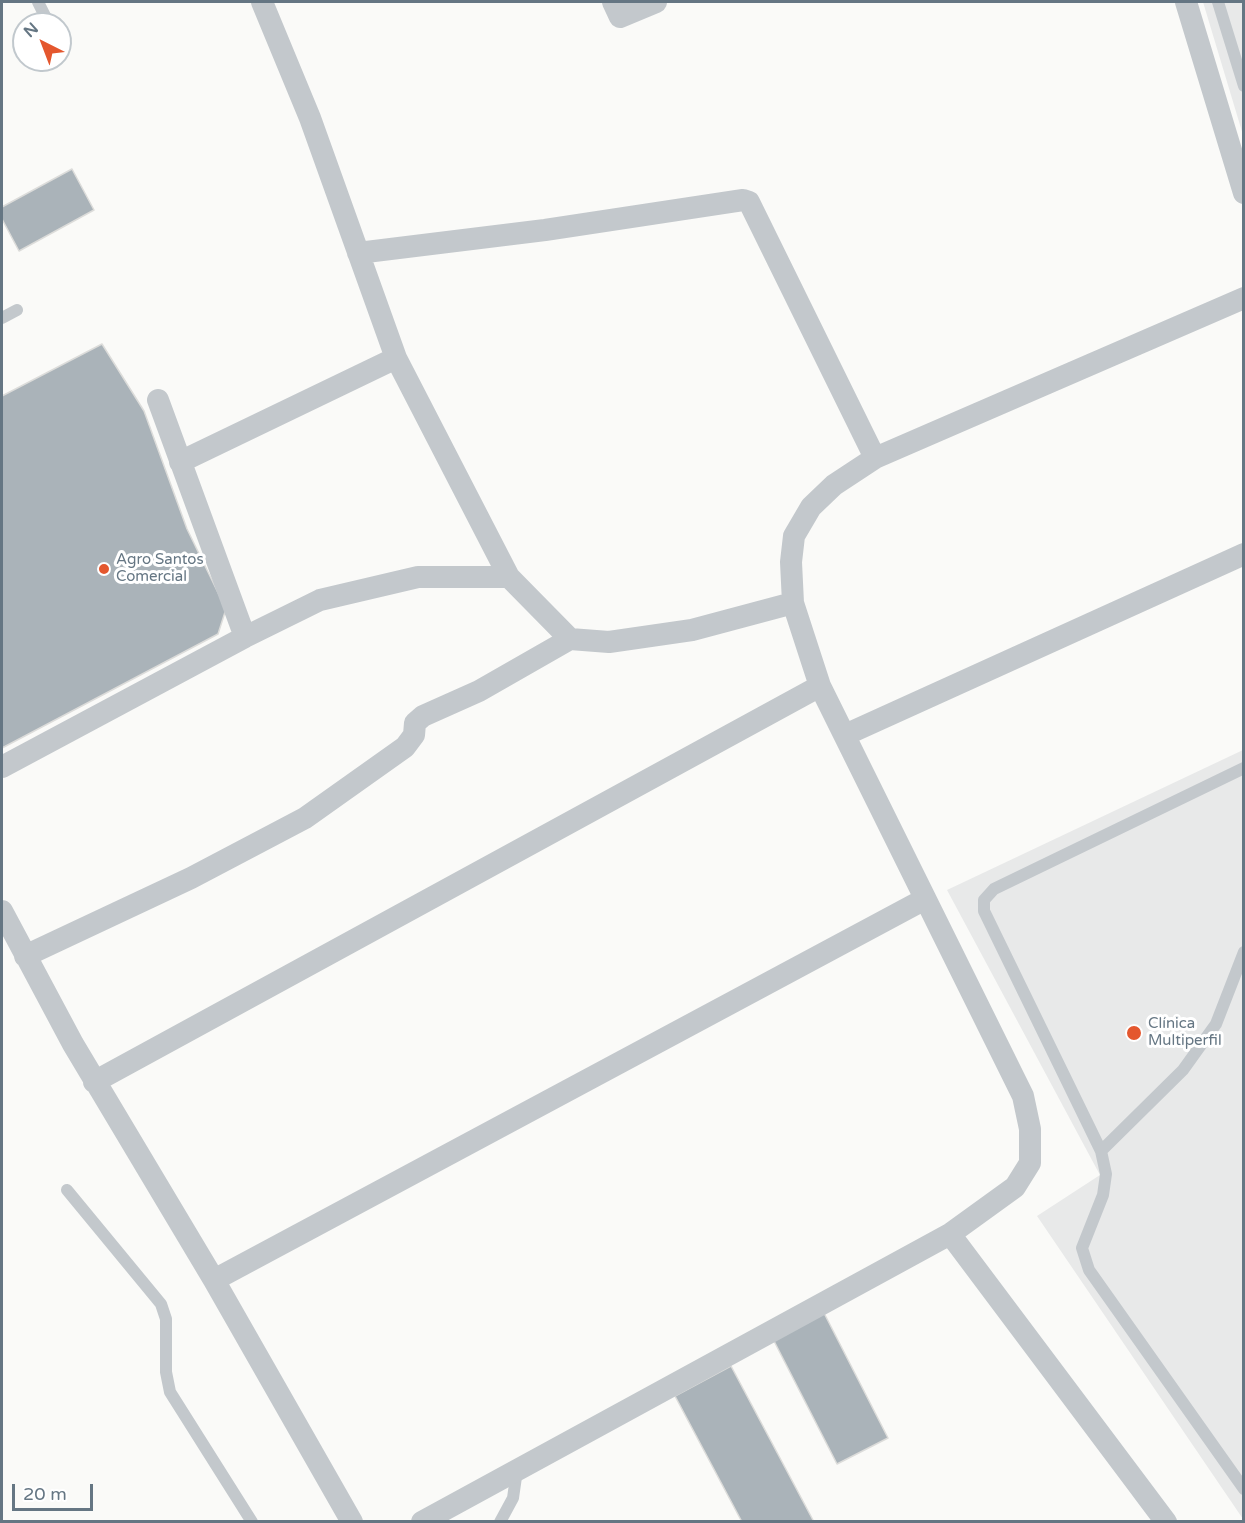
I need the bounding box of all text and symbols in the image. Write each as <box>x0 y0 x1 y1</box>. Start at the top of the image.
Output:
north arrow <box>12 12 72 72</box>
text: N <box>20 18 43 42</box>
place label: Agro Santos Comercial <box>116 551 204 586</box>
marker: Agro Santos Comercial <box>97 562 111 576</box>
place label: Clínica Multiperfil <box>1148 1015 1222 1050</box>
marker: Clínica Multiperfil <box>1125 1024 1143 1042</box>
scale bar <box>15 1472 96 1510</box>
text: 20 m <box>23 1483 67 1505</box>

